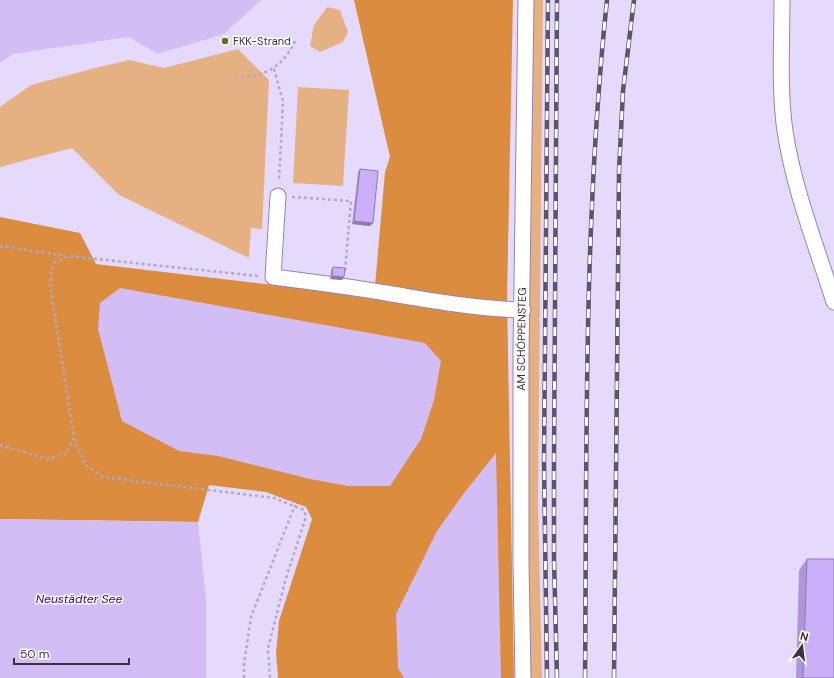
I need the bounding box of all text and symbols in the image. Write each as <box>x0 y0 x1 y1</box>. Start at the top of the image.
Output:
place label: FKK-Strand <box>233 34 291 48</box>
marker: FKK-Strand <box>220 36 230 46</box>
street label: AM SCHÖPPENSTEG <box>514 287 529 391</box>
water label: Neustädter See <box>36 591 122 607</box>
north arrow <box>782 626 822 666</box>
text: N <box>799 629 810 644</box>
scale bar <box>14 640 129 666</box>
text: 50 m <box>20 646 49 662</box>

